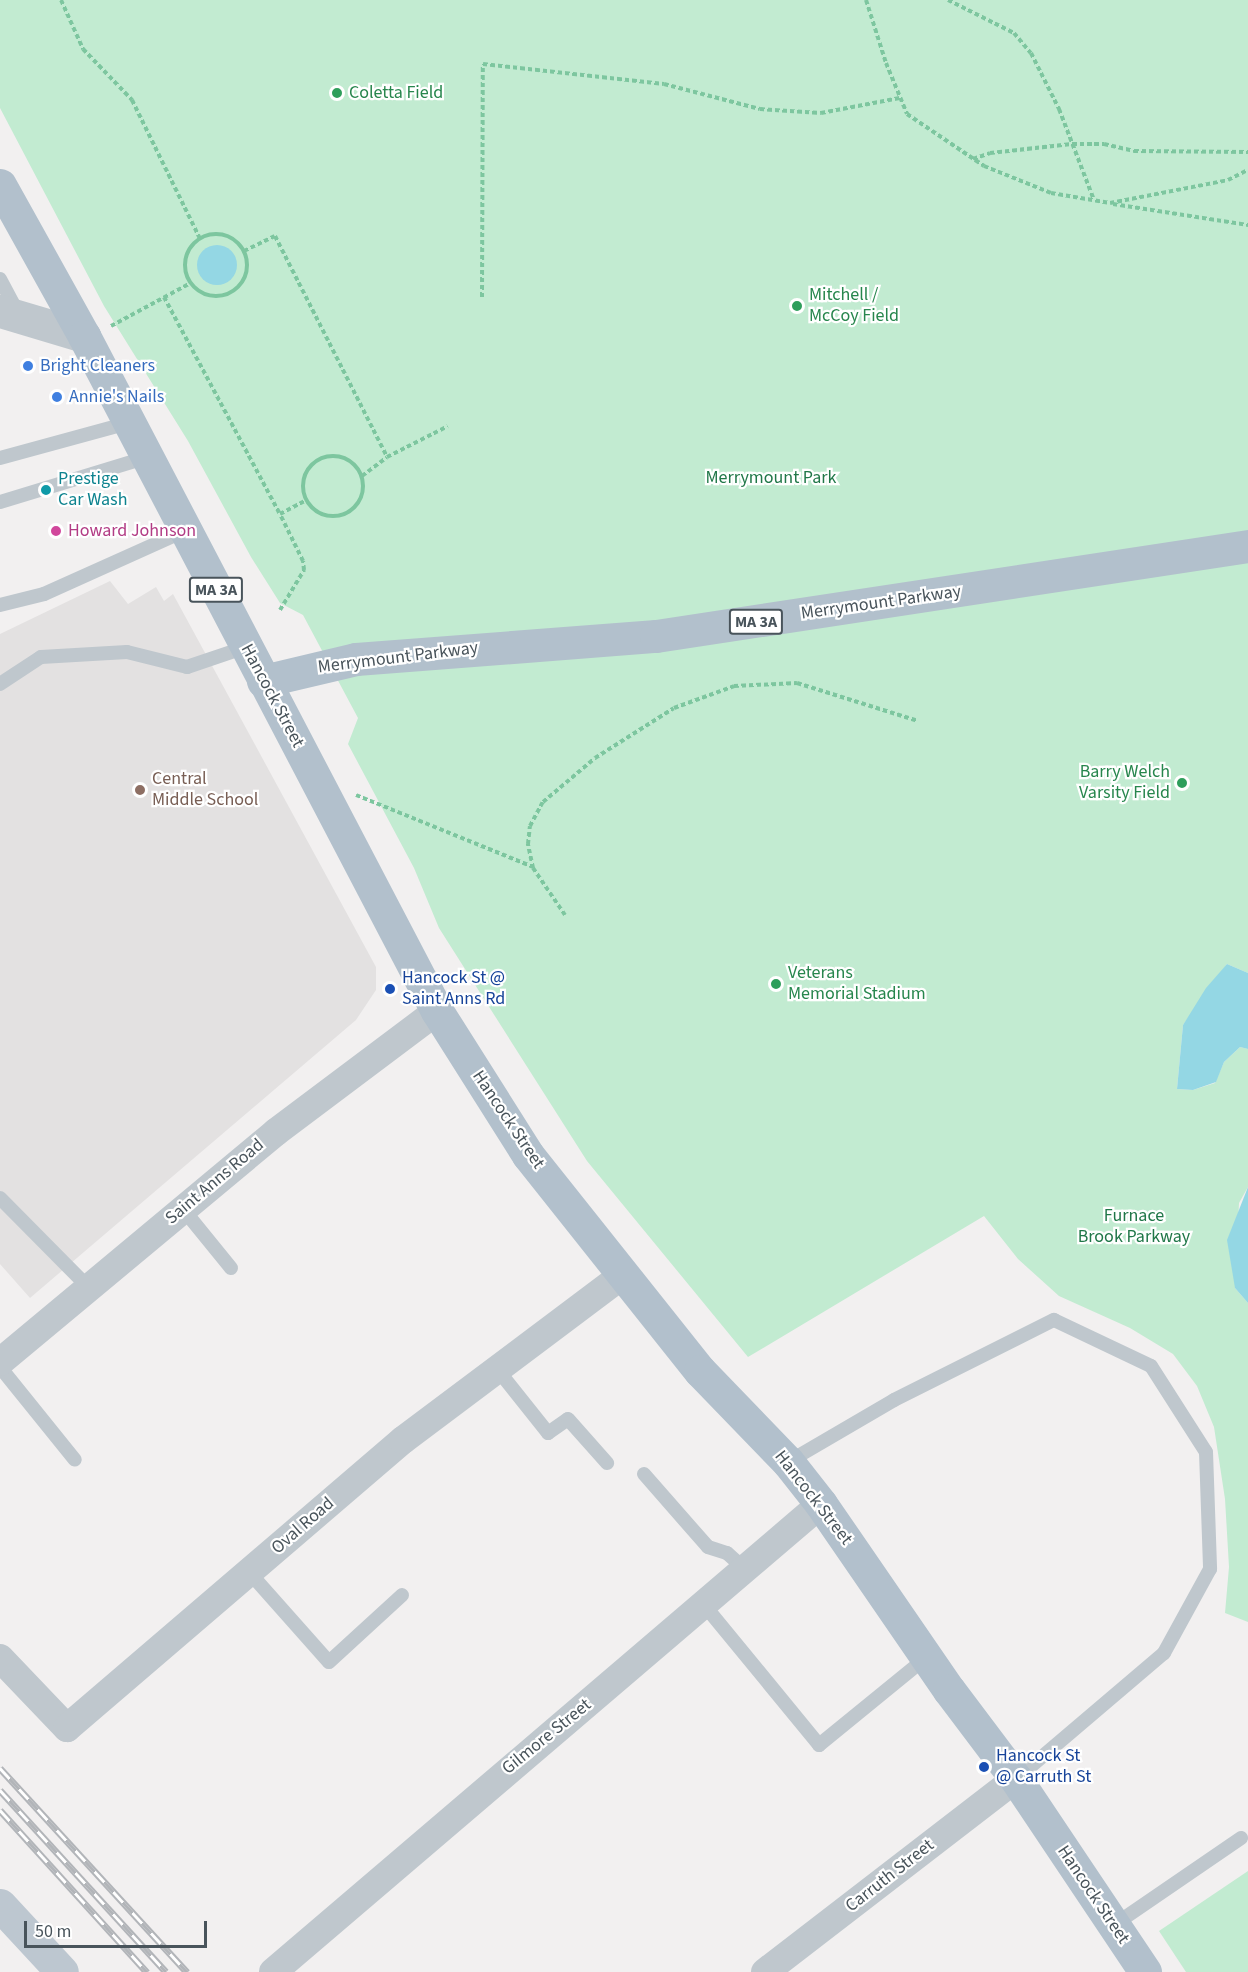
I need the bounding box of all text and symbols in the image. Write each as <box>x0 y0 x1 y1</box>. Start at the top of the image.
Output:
place label: Coletta Field <box>349 82 443 104</box>
marker: Coletta Field <box>330 86 344 100</box>
place label: Mitchell / McCoy Field <box>809 285 899 328</box>
marker: Mitchell / McCoy Field <box>790 299 804 313</box>
place label: Bright Cleaners <box>40 355 155 377</box>
marker: Bright Cleaners <box>21 359 35 373</box>
place label: Annie's Nails <box>69 386 164 408</box>
marker: Annie's Nails <box>50 390 64 404</box>
park label: Merrymount Park <box>705 467 837 489</box>
place label: Prestige Car Wash <box>58 469 127 512</box>
marker: Prestige Car Wash <box>39 483 53 497</box>
place label: Howard Johnson <box>68 520 196 542</box>
marker: Howard Johnson <box>49 524 63 538</box>
road number: MA 3A <box>188 577 244 603</box>
street label: Merrymount Parkway <box>800 581 962 625</box>
road number: MA 3A <box>728 609 784 635</box>
street label: Merrymount Parkway <box>317 637 479 679</box>
street label: Hancock Street <box>236 641 308 751</box>
place label: Barry Welch Varsity Field <box>1079 762 1170 804</box>
place label: Central Middle School <box>152 769 258 812</box>
marker: Barry Welch Varsity Field <box>1175 776 1189 790</box>
marker: Central Middle School <box>133 783 147 797</box>
place label: Veterans Memorial Stadium <box>788 963 926 1006</box>
place label: Hancock St @ Saint Anns Rd <box>402 968 505 1010</box>
marker: Veterans Memorial Stadium <box>769 977 783 991</box>
marker: Hancock St @ Saint Anns Rd <box>383 982 397 996</box>
street label: Hancock Street <box>467 1067 549 1173</box>
street label: Saint Anns Road <box>161 1135 269 1229</box>
park label: Furnace Brook Parkway <box>1078 1206 1190 1248</box>
street label: Hancock Street <box>769 1446 857 1550</box>
street label: Oval Road <box>267 1493 339 1559</box>
street label: Gilmore Street <box>498 1694 596 1780</box>
place label: Hancock St @ Carruth St <box>996 1746 1091 1788</box>
marker: Hancock St @ Carruth St <box>977 1760 991 1774</box>
street label: Carruth Street <box>842 1835 938 1917</box>
street label: Hancock Street <box>1052 1842 1134 1948</box>
scale bar <box>27 1909 210 1947</box>
text: 50 m <box>35 1919 71 1944</box>

